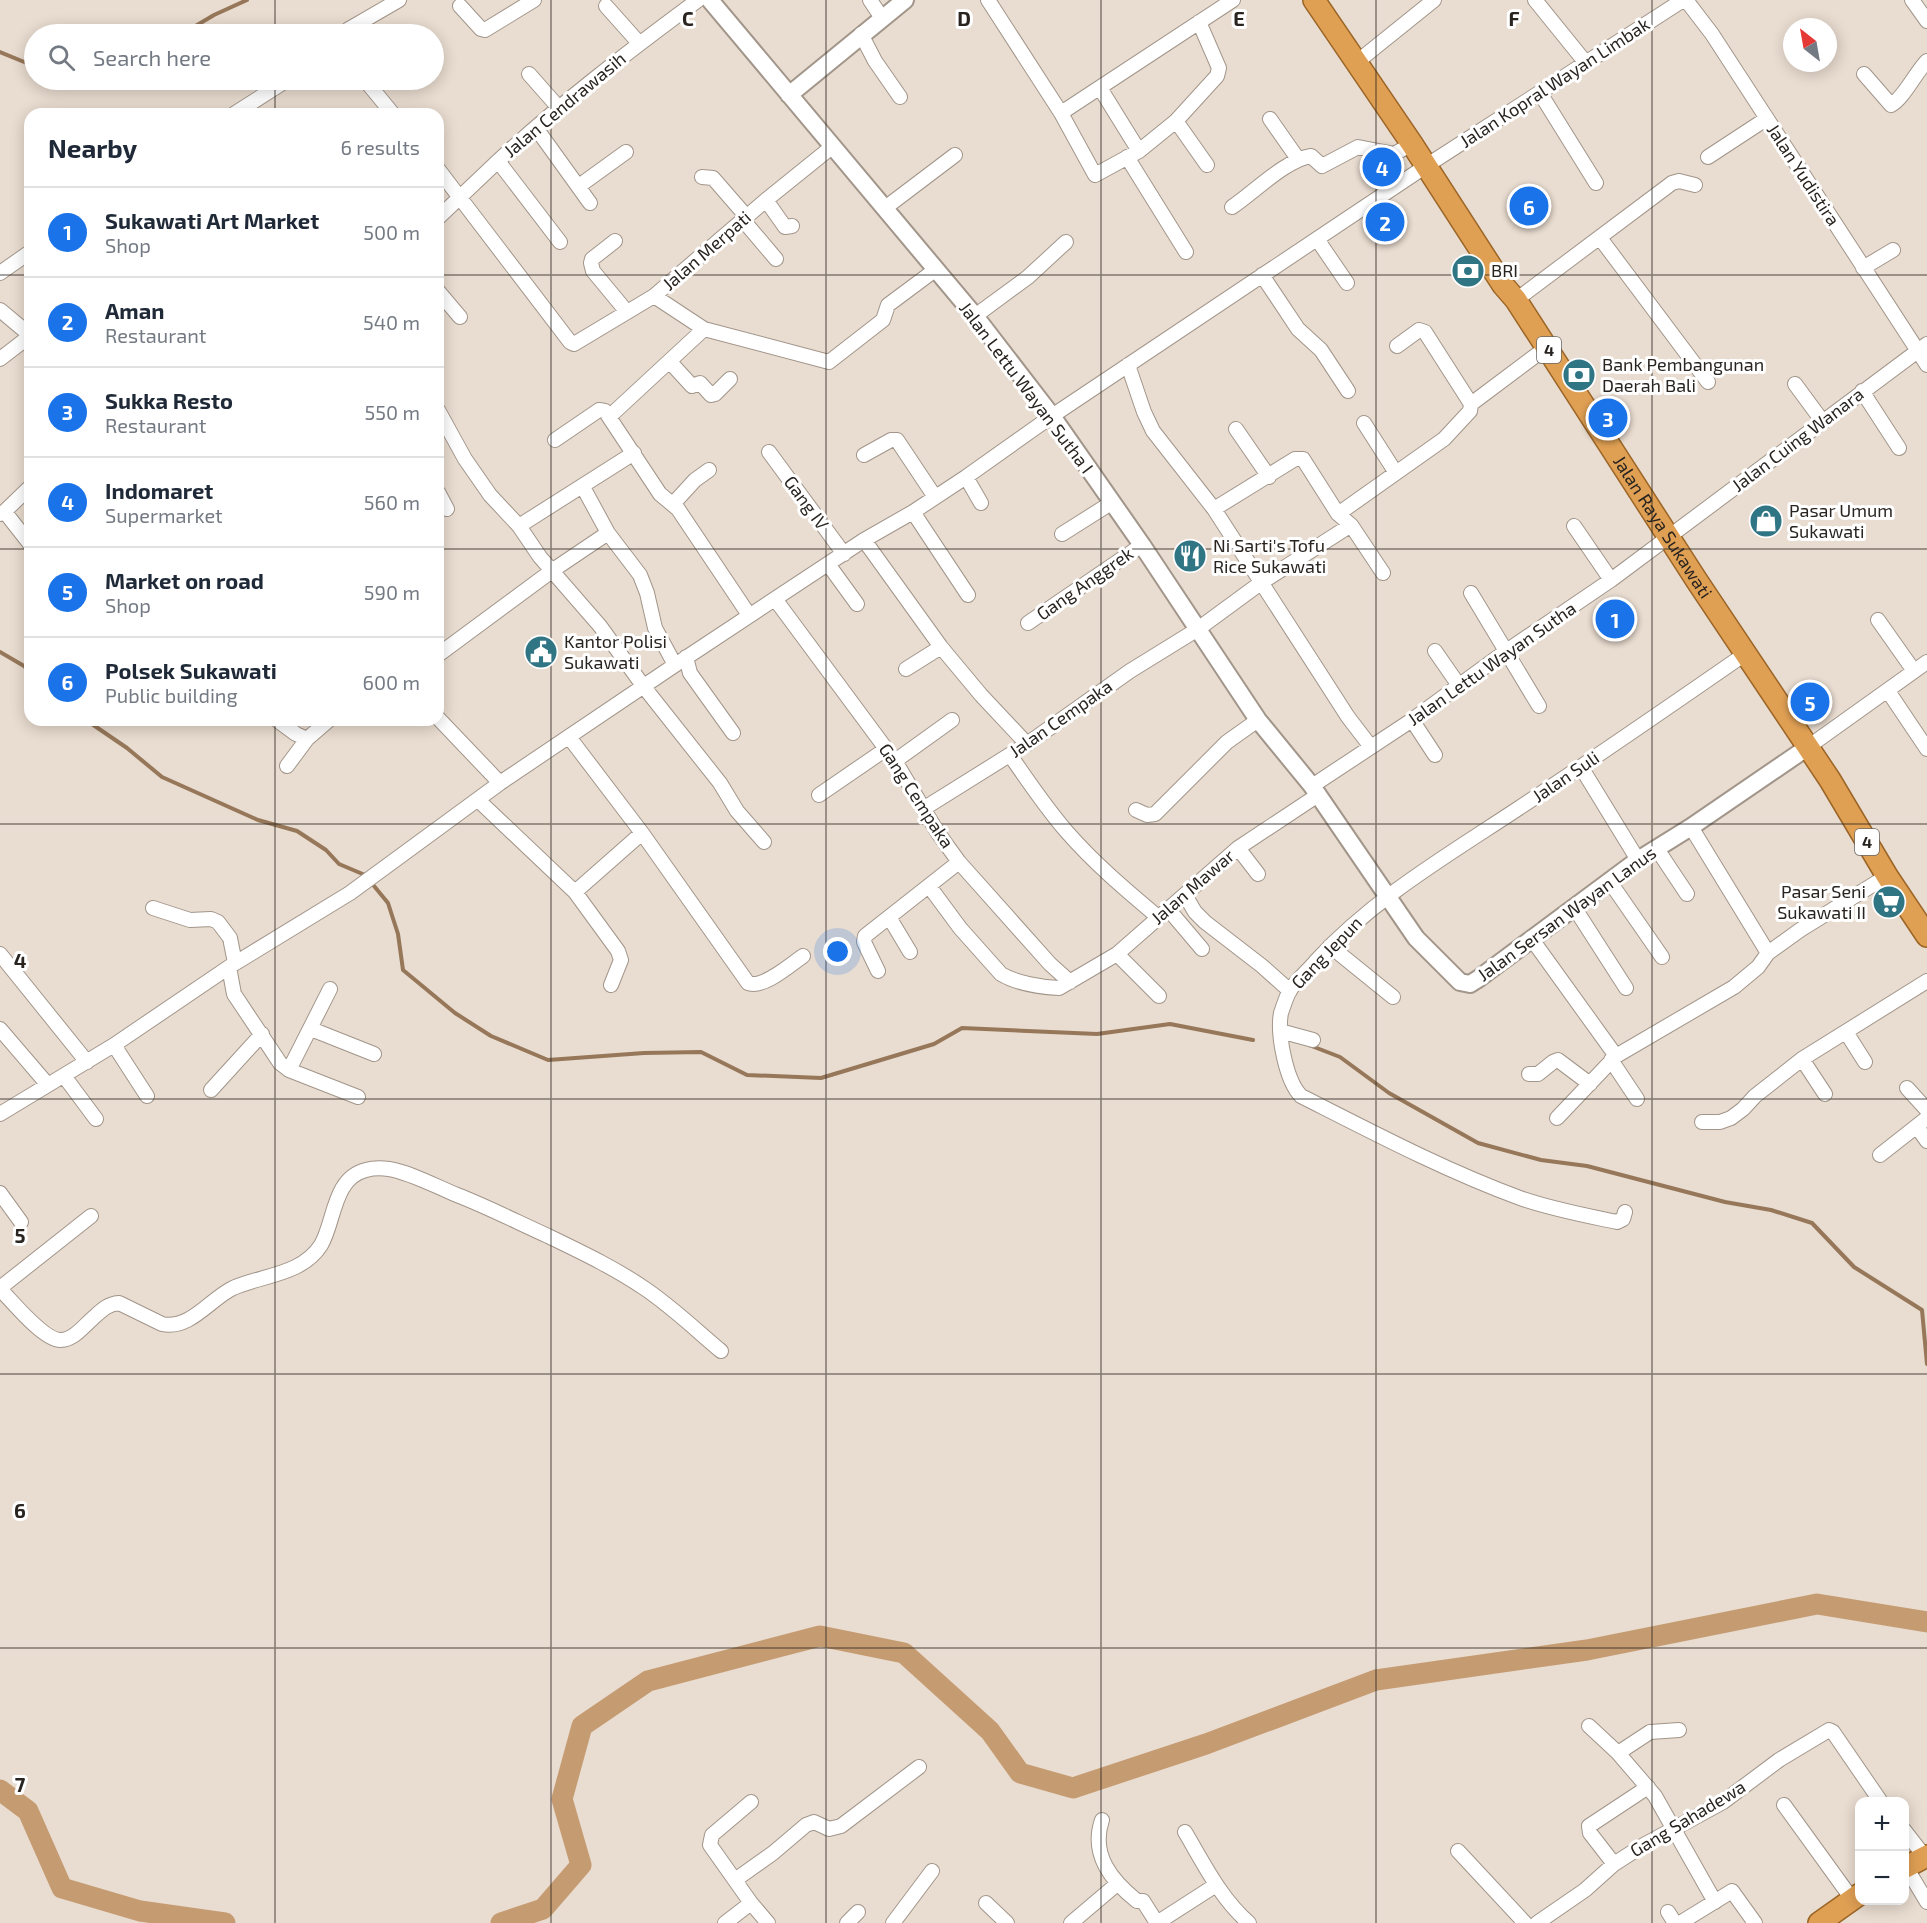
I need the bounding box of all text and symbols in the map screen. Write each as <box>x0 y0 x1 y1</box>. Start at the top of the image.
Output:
text: C <box>682 6 694 30</box>
text: D <box>957 6 971 30</box>
text: E <box>1233 6 1245 30</box>
text: F <box>1508 6 1520 30</box>
street label: Jalan Kopral Wayan Limbak <box>1455 13 1653 152</box>
north arrow <box>1783 18 1837 72</box>
search box <box>24 24 444 90</box>
icon: search <box>45 41 78 74</box>
text: Search here <box>93 44 211 70</box>
street label: Jalan Cendrawasih <box>499 47 630 162</box>
street label: Jalan Yudistira <box>1763 119 1845 230</box>
text: Nearby <box>48 132 137 163</box>
text: 6 results <box>340 135 420 159</box>
pin: 4 <box>1362 144 1402 190</box>
pin: 6 <box>1510 184 1549 228</box>
pin: 2 <box>1366 200 1404 244</box>
street label: Jalan Merpati <box>658 206 755 295</box>
text: Sukawati Art Market <box>105 207 319 233</box>
text: 1 <box>63 220 72 244</box>
text: 500 m <box>363 220 420 244</box>
text: Shop <box>105 233 151 257</box>
bank icon: BRI <box>1450 253 1486 289</box>
place label: BRI <box>1491 259 1518 281</box>
text: Aman <box>105 297 165 323</box>
street label: Jalan Lettu Wayan Sutha I <box>955 297 1099 478</box>
text: 2 <box>62 310 73 334</box>
text: 540 m <box>363 310 420 334</box>
text: Restaurant <box>105 323 206 347</box>
road number: 4 <box>1537 337 1561 363</box>
place label: Bank Pembangunan Daerah Bali <box>1602 353 1764 396</box>
bank icon: Bank Pembangunan Daerah Bali <box>1561 357 1597 393</box>
street label: Jalan Cuing Wanara <box>1727 383 1868 496</box>
text: Sukka Resto <box>105 387 233 413</box>
pin: 3 <box>1588 396 1628 440</box>
text: 3 <box>62 400 73 424</box>
text: 550 m <box>365 400 420 424</box>
text: Restaurant <box>105 413 206 437</box>
street label: Jalan Raya Sukawati <box>1609 451 1717 602</box>
street label: Gang IV <box>780 471 834 534</box>
text: Indomaret <box>105 477 213 503</box>
text: 4 <box>61 490 74 514</box>
text: 560 m <box>364 490 420 514</box>
place label: Pasar Umum Sukawati <box>1789 499 1893 542</box>
text: Supermarket <box>105 503 223 527</box>
shop icon: Pasar Umum Sukawati <box>1748 503 1784 539</box>
place label: Ni Sarti's Tofu Rice Sukawati <box>1213 534 1326 577</box>
restaurant icon: Ni Sarti's Tofu Rice Sukawati <box>1172 538 1208 574</box>
street label: Gang Anggrek <box>1032 542 1137 625</box>
text: Market on road <box>105 567 264 593</box>
text: 5 <box>62 580 73 604</box>
text: 590 m <box>364 580 420 604</box>
text: Shop <box>105 593 151 617</box>
pin: 1 <box>1596 596 1634 642</box>
street label: Jalan Lettu Wayan Sutha <box>1403 597 1580 730</box>
place label: Kantor Polisi Sukawati <box>564 630 667 673</box>
public building icon: Kantor Polisi Sukawati <box>523 634 559 670</box>
text: Polsek Sukawati <box>105 657 277 683</box>
text: 6 <box>62 670 73 694</box>
text: 600 m <box>362 670 420 694</box>
street label: Jalan Cempaka <box>1005 675 1116 762</box>
pin: 5 <box>1790 680 1830 724</box>
text: Public building <box>105 683 238 707</box>
street label: Gang Cempaka <box>875 739 959 852</box>
street label: Jalan Suli <box>1528 746 1603 807</box>
road number: 4 <box>1855 829 1879 855</box>
street label: Jalan Sersan Wayan Lanus <box>1473 841 1660 985</box>
street label: Jalan Mawar <box>1146 844 1239 928</box>
place label: Pasar Seni Sukawati II <box>1777 880 1866 923</box>
supermarket icon: Pasar Seni Sukawati II <box>1871 884 1907 920</box>
street label: Gang Jepun <box>1286 911 1366 993</box>
your location <box>823 937 852 966</box>
text: 4 <box>14 948 27 972</box>
text: 5 <box>14 1223 26 1247</box>
text: 6 <box>14 1498 26 1522</box>
text: 7 <box>15 1772 26 1796</box>
street label: Gang Sahadewa <box>1626 1775 1749 1861</box>
map controls <box>1855 1797 1909 1905</box>
button: + <box>1855 1797 1909 1851</box>
button: − <box>1855 1851 1909 1905</box>

